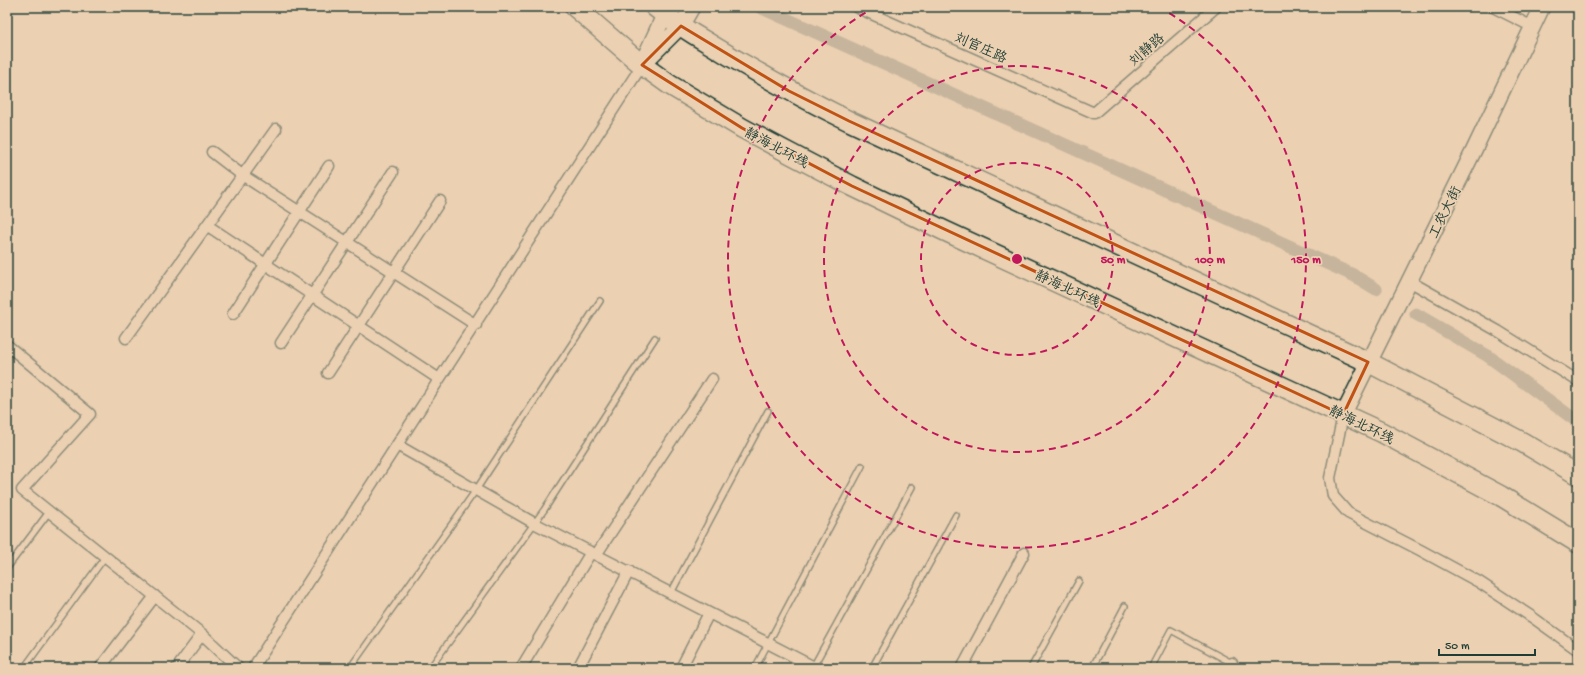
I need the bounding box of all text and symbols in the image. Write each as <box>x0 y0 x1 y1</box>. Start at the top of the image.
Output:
street label: 刘官庄路 <box>951 29 1009 68</box>
street label: 刘静路 <box>1126 30 1169 71</box>
street label: 静海北环线 <box>741 125 811 173</box>
street label: 工农大街 <box>1425 184 1466 242</box>
centre of rings <box>1010 252 1024 266</box>
text: 50 m <box>1101 254 1126 268</box>
text: 100 m <box>1194 254 1225 268</box>
text: 150 m <box>1290 254 1321 268</box>
street label: 静海北环线 <box>1032 268 1102 313</box>
street label: 静海北环线 <box>1326 403 1396 449</box>
scale bar <box>1439 631 1535 657</box>
text: 50 m <box>1445 640 1470 654</box>

